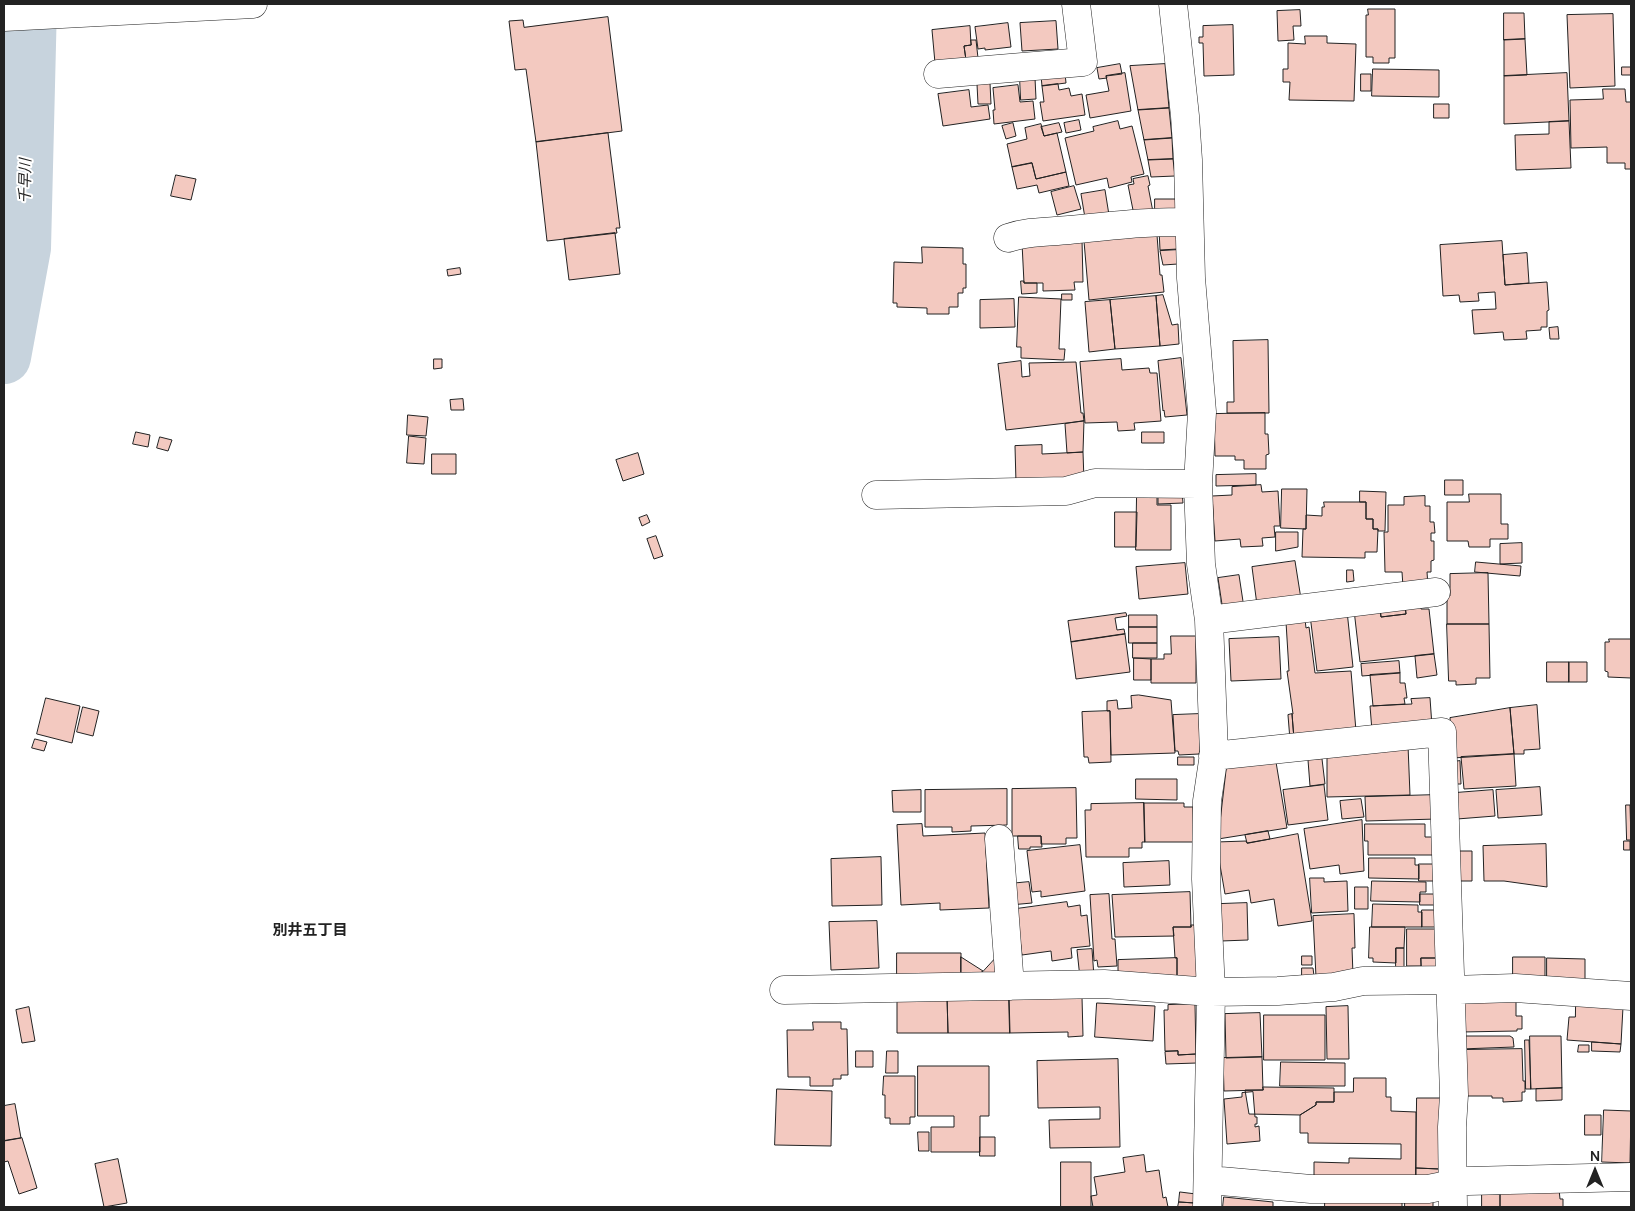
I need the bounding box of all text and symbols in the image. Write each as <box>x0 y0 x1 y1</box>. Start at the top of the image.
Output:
water label: 千早川 <box>17 158 35 204</box>
district label: 別井五丁目 <box>273 922 347 940</box>
north arrow <box>1570 1146 1620 1196</box>
text: N <box>1590 1146 1600 1165</box>

